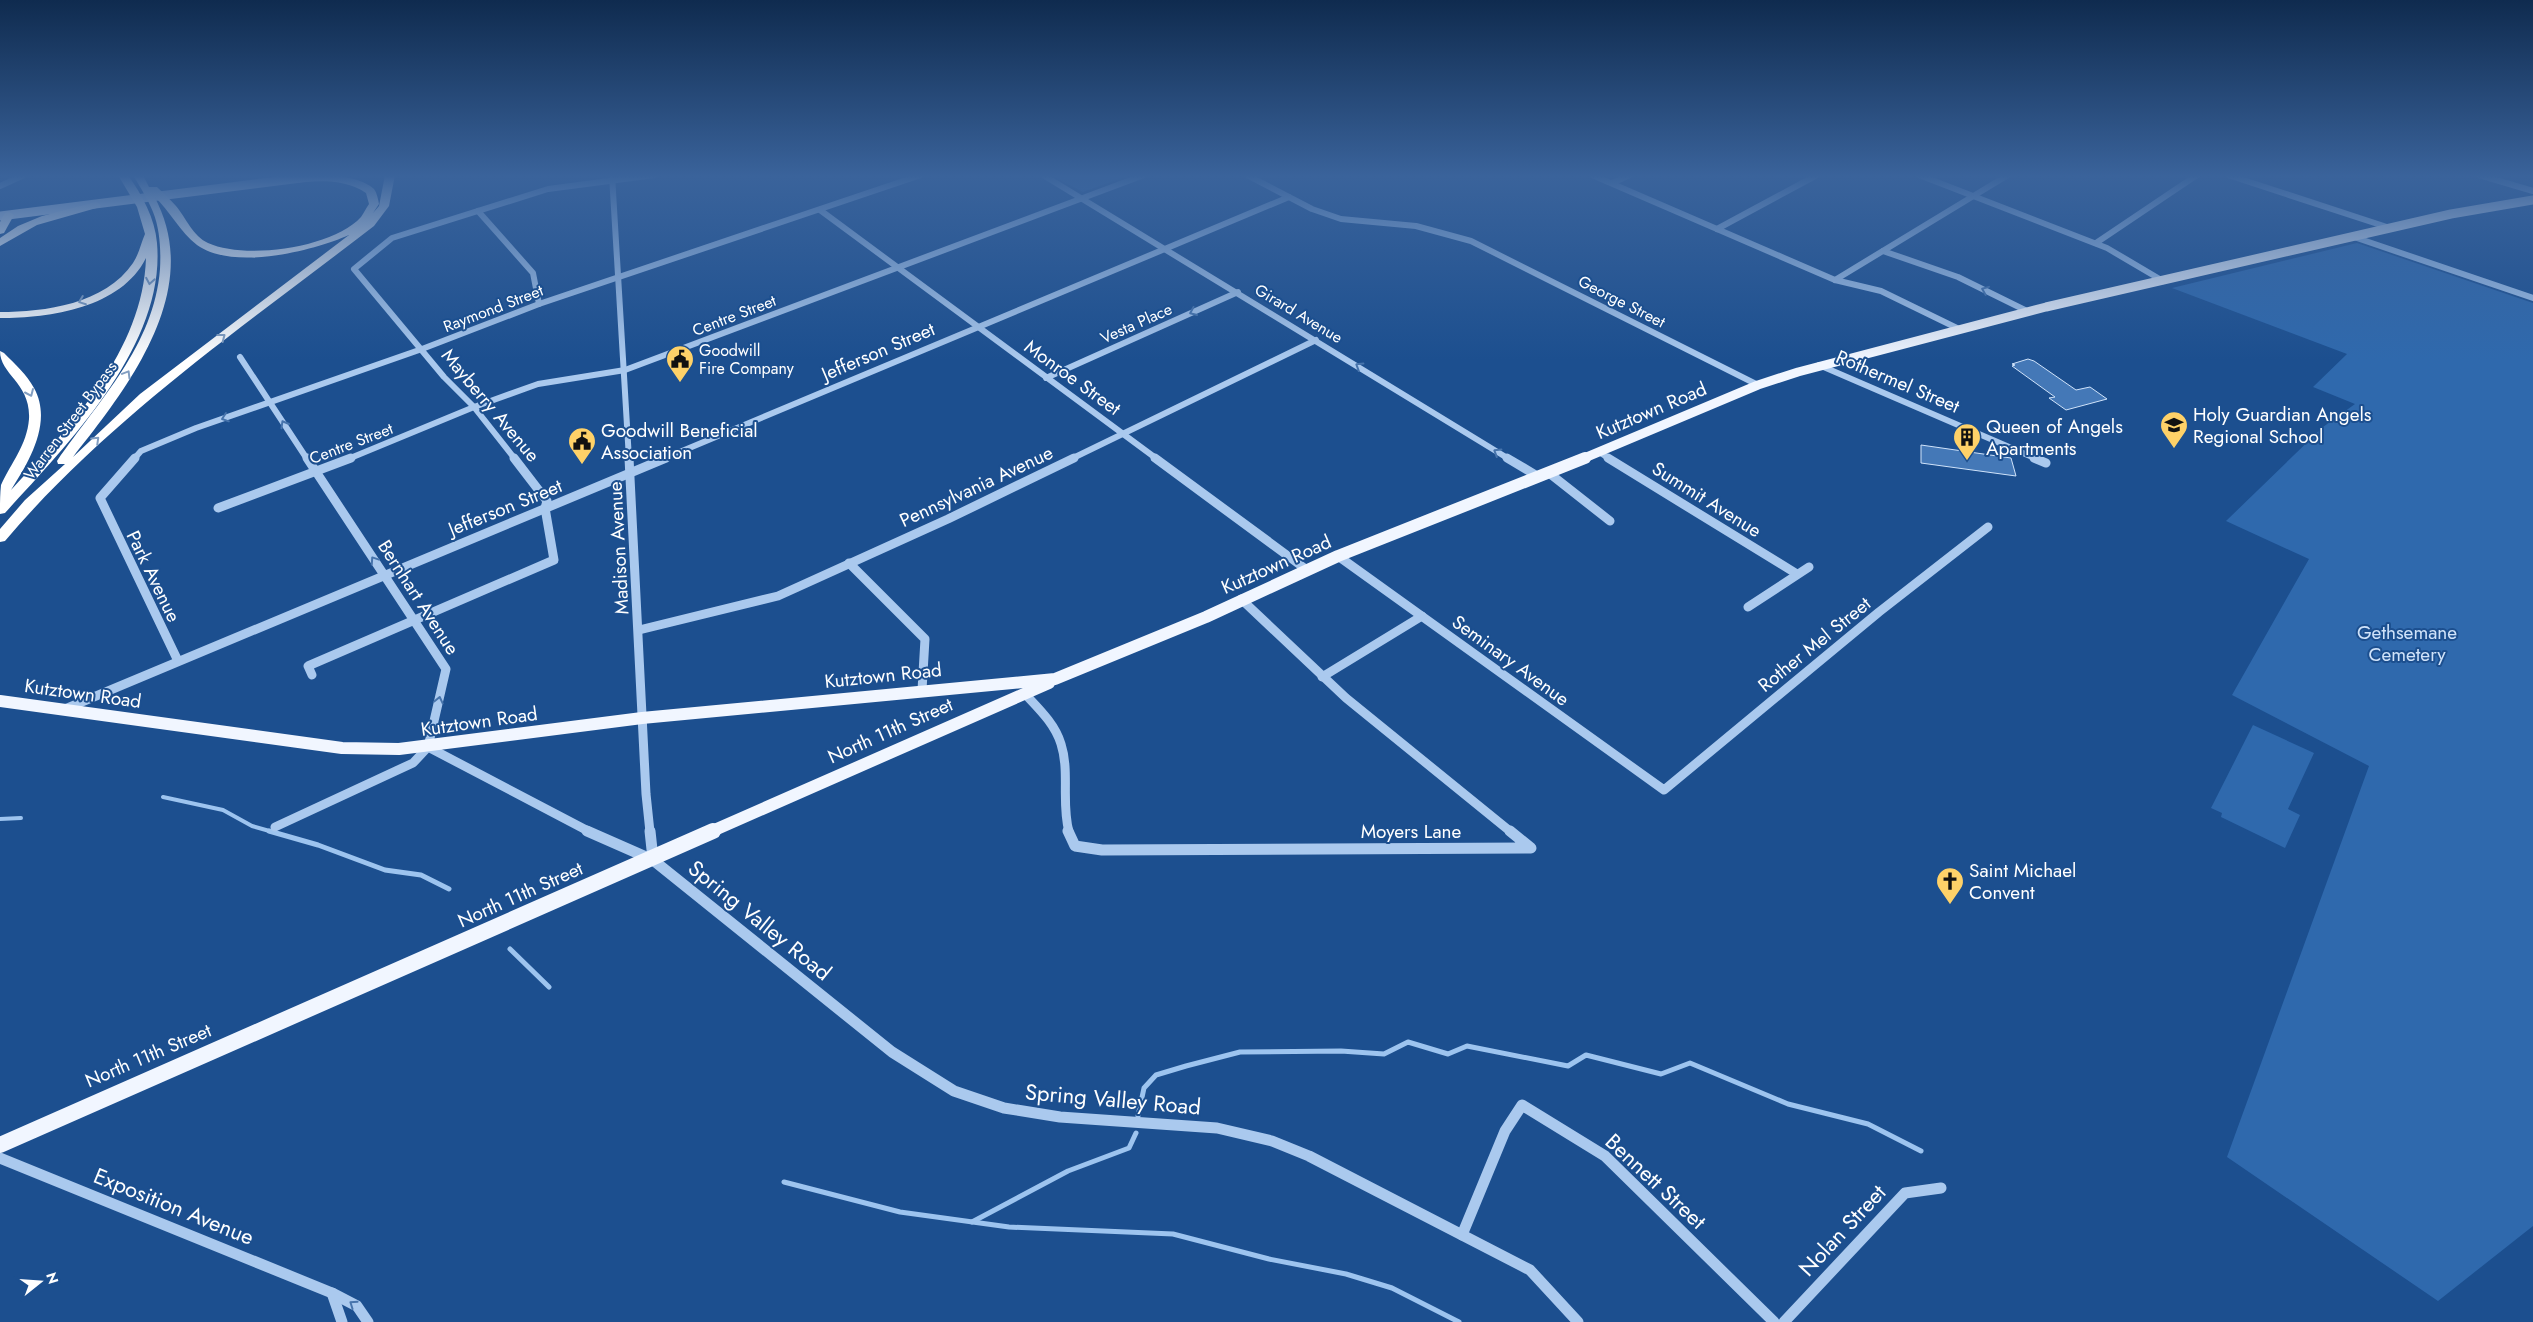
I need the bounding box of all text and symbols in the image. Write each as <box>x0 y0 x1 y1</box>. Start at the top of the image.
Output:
street label: George Street <box>1574 270 1669 333</box>
one-way arrow <box>145 277 155 286</box>
street label: Girard Avenue <box>1250 278 1347 349</box>
street label: Raymond Street <box>440 279 547 338</box>
one-way arrow <box>1981 286 1990 297</box>
street label: Centre Street <box>689 289 779 342</box>
one-way arrow <box>78 295 87 305</box>
street label: Vesta Place <box>1097 297 1176 349</box>
one-way arrow <box>1189 306 1198 317</box>
street label: Jefferson Street <box>815 315 939 389</box>
street label: Monroe Street <box>1019 333 1127 422</box>
one-way arrow <box>216 334 226 343</box>
place label: Goodwill Fire Company <box>699 339 795 380</box>
street label: Mayberry Avenue <box>435 343 546 468</box>
street label: Rothermel Street <box>1832 343 1964 420</box>
public building icon: Goodwill Fire Company <box>665 344 695 383</box>
street label: Warren Street Bypass <box>18 356 123 484</box>
one-way arrow <box>1355 363 1364 373</box>
one-way arrow <box>121 370 130 379</box>
street label: Kutztown Road <box>1592 375 1711 446</box>
one-way arrow <box>24 388 35 397</box>
place label: Holy Guardian Angels Regional School <box>2193 401 2372 450</box>
school or university icon: Holy Guardian Angels Regional School <box>2159 410 2189 449</box>
one-way arrow <box>222 412 230 422</box>
place label: Queen of Angels Apartments <box>1986 413 2123 462</box>
street label: Centre Street <box>306 417 396 470</box>
place label: Goodwill Beneficial Association <box>601 417 758 466</box>
one-way arrow <box>280 421 290 430</box>
building icon: Queen of Angels Apartments <box>1952 422 1982 461</box>
public building icon: Goodwill Beneficial Association <box>567 426 597 465</box>
one-way arrow <box>91 437 100 446</box>
street label: Pennsylvania Avenue <box>895 439 1057 534</box>
one-way arrow <box>1494 448 1503 458</box>
street label: Summit Avenue <box>1647 455 1767 544</box>
street label: Jefferson Street <box>441 472 567 544</box>
street label: Madison Avenue <box>602 481 635 615</box>
street label: Park Avenue <box>120 526 187 627</box>
street label: Kutztown Road <box>1217 528 1335 601</box>
street label: Bernhart Avenue <box>371 535 466 660</box>
one-way arrow <box>370 556 380 565</box>
street label: Rother Mel Street <box>1752 590 1877 698</box>
street label: Seminary Avenue <box>1446 609 1575 712</box>
park label: Gethsemane Cemetery <box>2357 619 2457 668</box>
street label: Kutztown Road <box>823 656 943 695</box>
street label: Kutztown Road <box>23 672 143 715</box>
street label: North 11th Street <box>823 691 958 770</box>
one-way arrow <box>433 695 444 704</box>
street label: Kutztown Road <box>419 700 539 743</box>
street label: Moyers Lane <box>1361 818 1462 845</box>
street label: Spring Valley Road <box>681 852 839 988</box>
street label: North 11th Street <box>453 855 588 934</box>
place label: Saint Michael Convent <box>1969 857 2076 906</box>
church icon: Saint Michael Convent <box>1935 866 1965 905</box>
street label: North 11th Street <box>81 1017 216 1094</box>
street label: Spring Valley Road <box>1024 1075 1202 1123</box>
street label: Bennett Street <box>1598 1126 1714 1237</box>
street label: Exposition Avenue <box>89 1159 259 1253</box>
street label: Nolan Street <box>1791 1176 1894 1283</box>
north arrow <box>15 1257 65 1307</box>
text: N <box>41 1270 64 1286</box>
one-way arrow <box>349 1301 359 1310</box>

